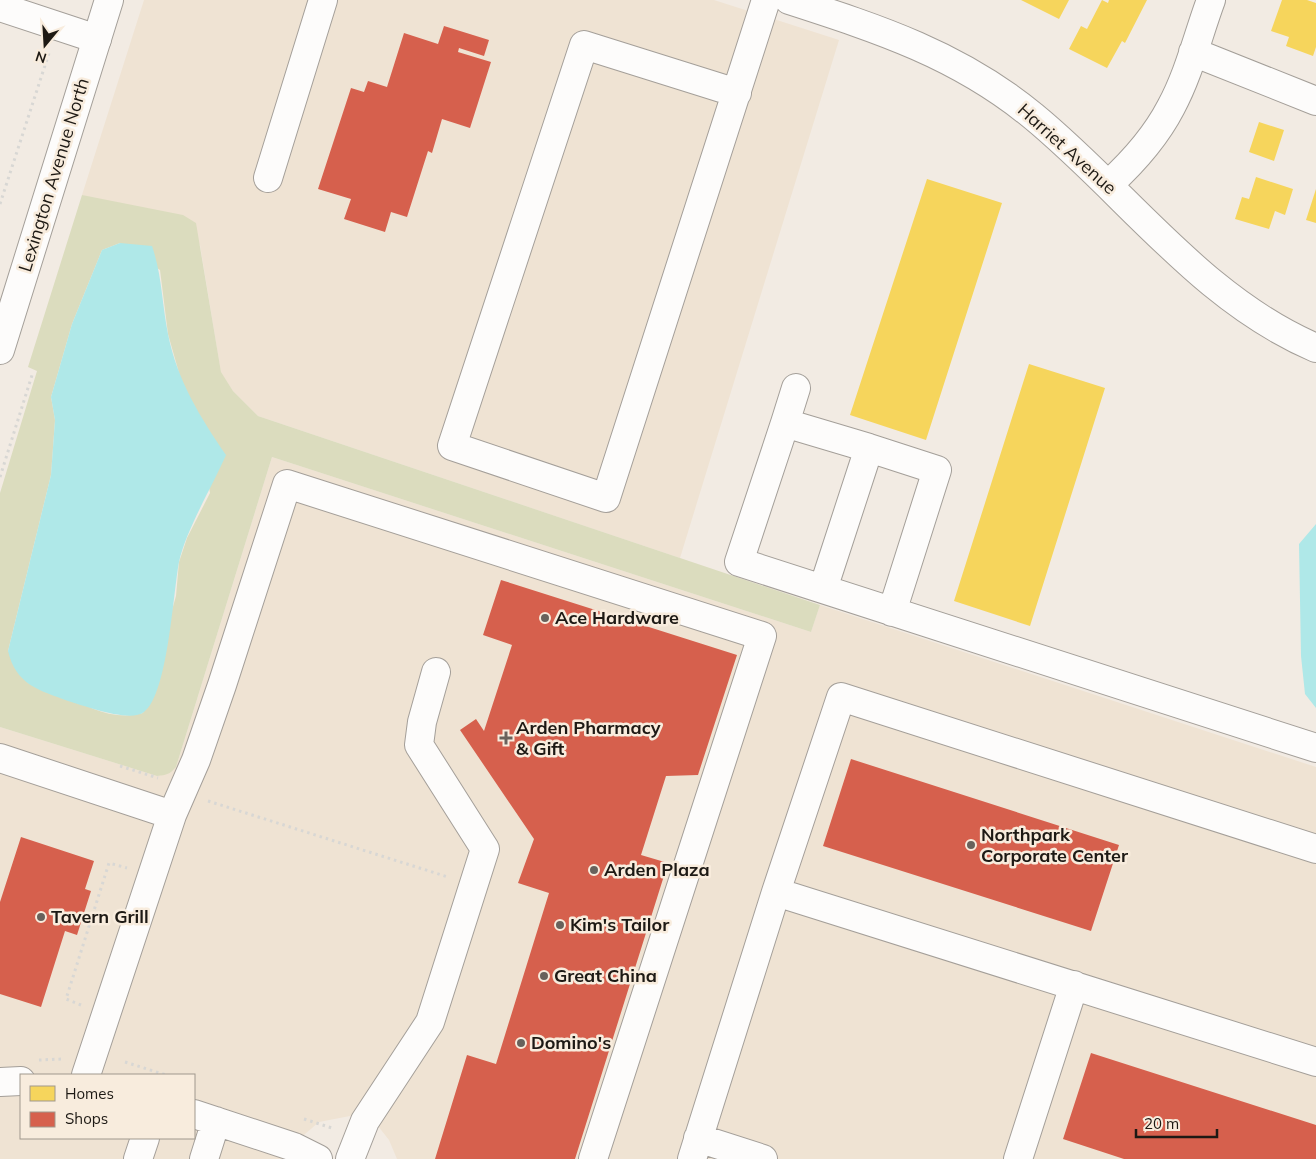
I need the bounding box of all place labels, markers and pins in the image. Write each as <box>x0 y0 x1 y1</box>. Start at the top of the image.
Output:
place label: Ace Hardware <box>555 606 679 629</box>
marker: Ace Hardware <box>539 612 551 624</box>
place label: Arden Pharmacy & Gift <box>516 716 661 760</box>
marker: Arden Pharmacy & Gift <box>500 732 512 744</box>
place label: Northpark Corporate Center <box>981 823 1129 867</box>
marker: Northpark Corporate Center <box>965 839 977 851</box>
place label: Arden Plaza <box>604 858 710 881</box>
marker: Arden Plaza <box>588 864 600 876</box>
place label: Tavern Grill <box>51 905 149 928</box>
marker: Tavern Grill <box>35 911 47 923</box>
place label: Kim's Tailor <box>570 913 670 936</box>
marker: Kim's Tailor <box>554 919 566 931</box>
place label: Great China <box>554 964 657 987</box>
marker: Great China <box>538 970 550 982</box>
place label: Domino's <box>531 1031 611 1054</box>
marker: Domino's <box>515 1037 527 1049</box>

